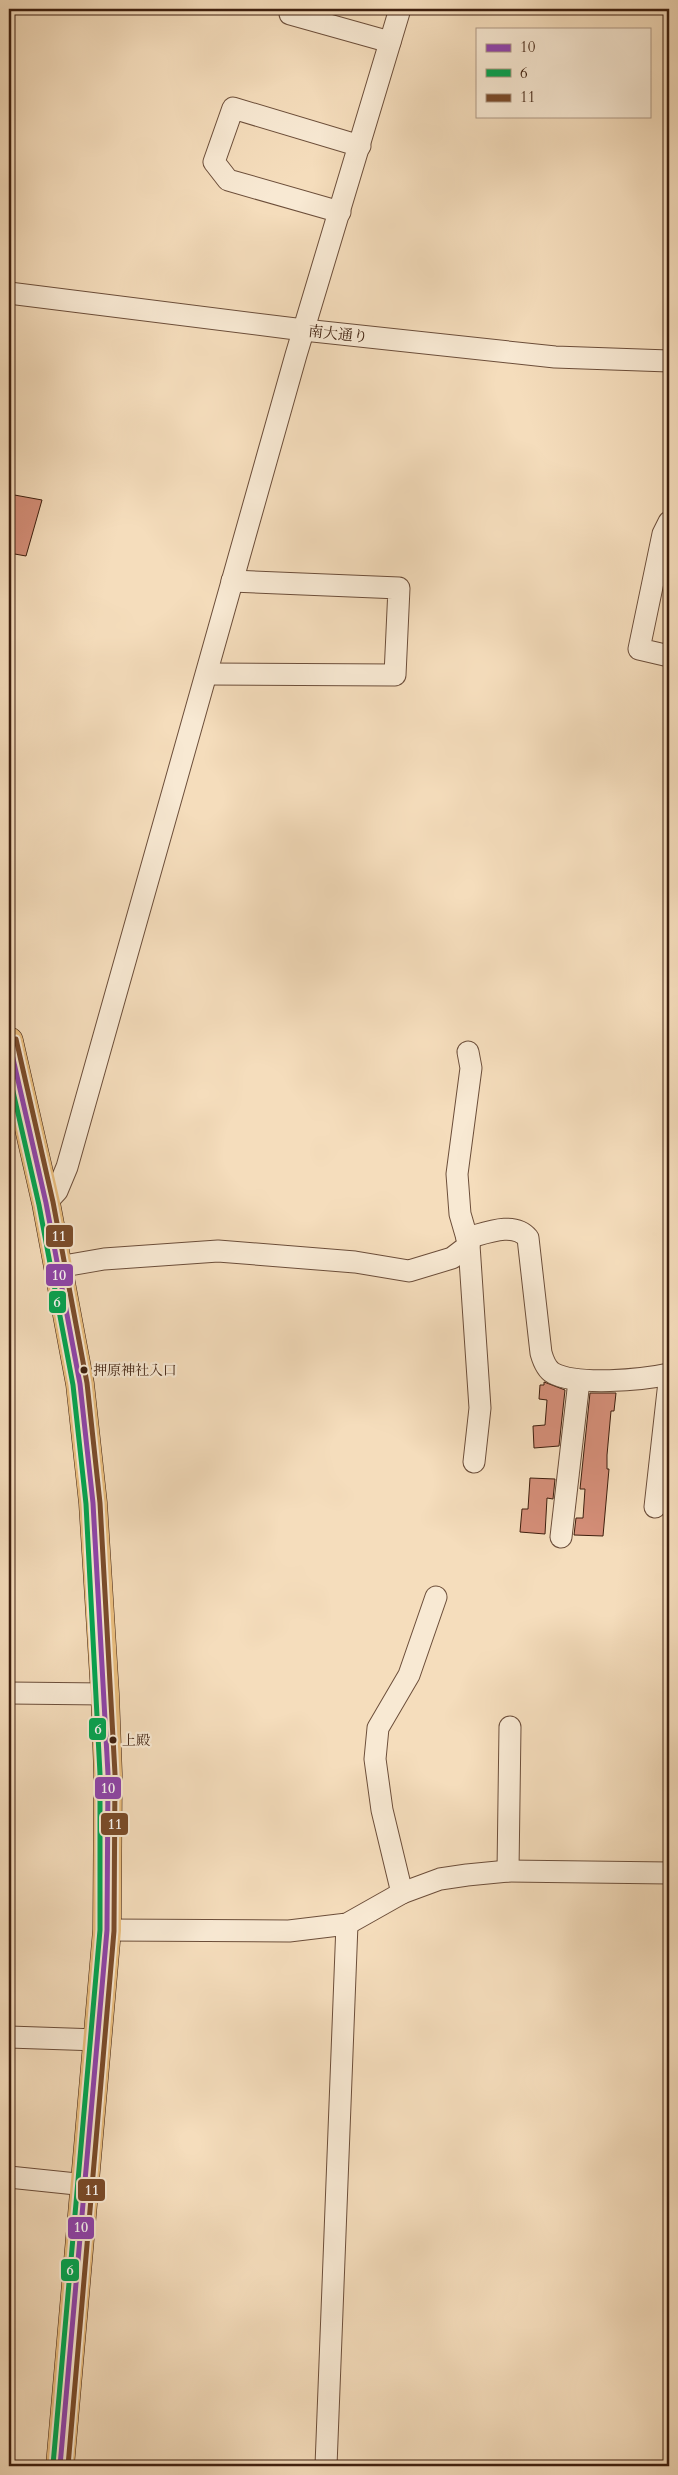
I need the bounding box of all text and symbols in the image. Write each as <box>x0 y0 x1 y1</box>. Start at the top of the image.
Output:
legend <box>476 28 650 118</box>
text: 10 <box>520 37 536 57</box>
text: 6 <box>520 63 528 83</box>
text: 11 <box>520 87 535 107</box>
street label: 南大通り <box>307 321 369 347</box>
line badge: 11 <box>45 1224 74 1248</box>
text: 11 <box>52 1227 66 1246</box>
line badge: 10 <box>45 1263 74 1287</box>
text: 10 <box>52 1266 66 1285</box>
line badge: 6 <box>48 1290 67 1314</box>
text: 6 <box>53 1293 61 1312</box>
place label: 押原神社入口 <box>93 1361 177 1380</box>
marker: 押原神社入口 <box>79 1365 89 1375</box>
line badge: 6 <box>88 1717 107 1741</box>
text: 6 <box>94 1720 102 1739</box>
place label: 上殿 <box>122 1731 150 1750</box>
marker: 上殿 <box>108 1735 118 1745</box>
line badge: 10 <box>94 1776 122 1800</box>
text: 10 <box>101 1779 115 1798</box>
line badge: 11 <box>100 1812 129 1836</box>
text: 11 <box>108 1815 122 1834</box>
line badge: 11 <box>77 2178 106 2202</box>
text: 11 <box>85 2181 99 2200</box>
line badge: 10 <box>67 2216 95 2240</box>
text: 10 <box>74 2218 88 2237</box>
line badge: 6 <box>60 2258 80 2282</box>
text: 6 <box>66 2261 74 2280</box>

